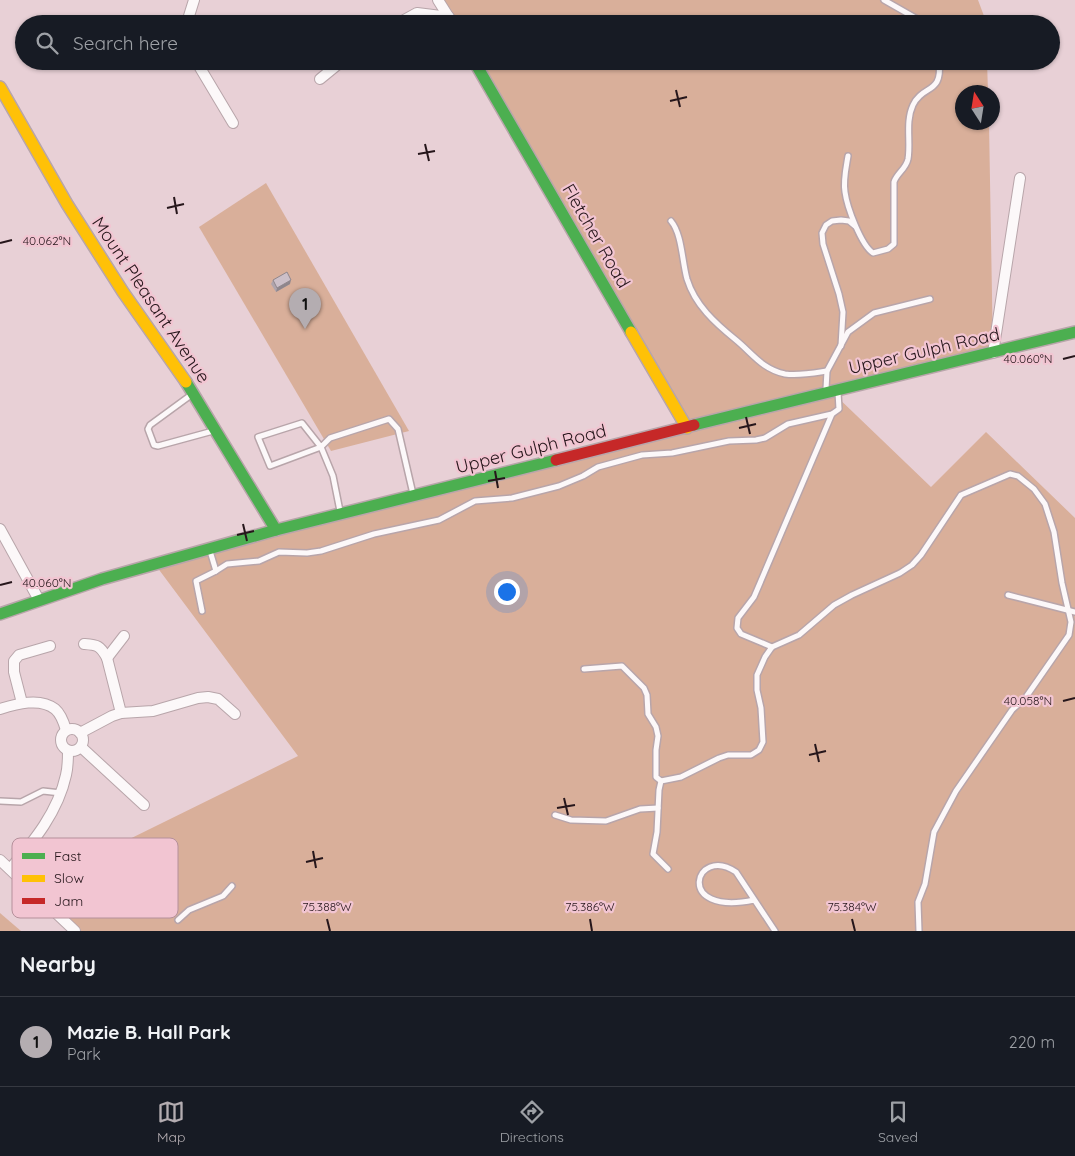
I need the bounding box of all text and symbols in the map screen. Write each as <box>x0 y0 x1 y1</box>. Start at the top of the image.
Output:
search box <box>15 15 1060 70</box>
icon: search <box>33 29 61 57</box>
text: Search here <box>73 31 178 55</box>
north arrow <box>955 85 1000 130</box>
street label: Fletcher Road <box>557 180 636 292</box>
street label: Mount Pleasant Avenue <box>87 212 216 387</box>
text: 40.062°N <box>23 233 71 248</box>
pin: 1 <box>289 288 321 329</box>
street label: Upper Gulph Road <box>846 322 1002 379</box>
text: 40.060°N <box>1003 351 1053 366</box>
street label: Upper Gulph Road <box>453 419 609 478</box>
text: 40.060°N <box>22 575 72 590</box>
your location <box>494 579 520 605</box>
text: 40.058°N <box>1004 693 1052 708</box>
legend <box>12 838 178 918</box>
text: Fast <box>54 847 82 865</box>
text: Slow <box>54 869 84 887</box>
text: Jam <box>54 892 83 910</box>
text: 75.388°W <box>302 899 352 914</box>
text: 75.386°W <box>565 899 615 914</box>
text: 75.384°W <box>827 899 877 914</box>
text: Nearby <box>20 951 96 977</box>
text: Mazie B. Hall Park <box>67 1020 231 1044</box>
text: 1 <box>33 1032 39 1052</box>
text: 220 m <box>1009 1032 1055 1052</box>
text: Park <box>67 1044 101 1064</box>
tab: Map <box>157 1098 186 1146</box>
tab: Directions <box>500 1098 564 1146</box>
tab: Saved <box>878 1098 918 1146</box>

